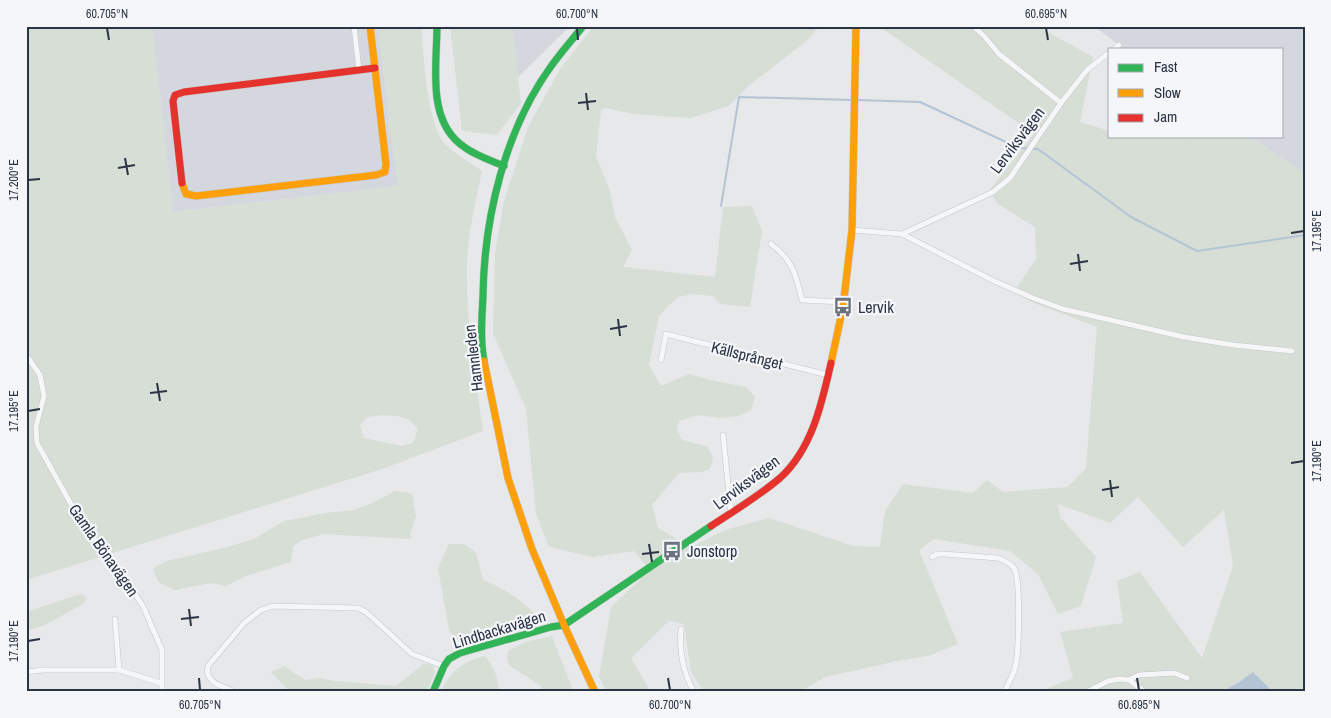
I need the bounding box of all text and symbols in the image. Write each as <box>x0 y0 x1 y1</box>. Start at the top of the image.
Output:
text: 60.705°N <box>86 6 128 22</box>
text: 60.700°N <box>556 6 598 22</box>
text: 60.695°N <box>1025 6 1067 22</box>
legend <box>1108 48 1284 138</box>
text: Fast <box>1154 56 1178 77</box>
text: Slow <box>1154 82 1181 103</box>
street label: Lerviksvägen <box>985 102 1049 178</box>
text: Jam <box>1154 106 1177 127</box>
text: 17.200°E <box>6 159 22 201</box>
text: 17.195°E <box>1309 210 1325 252</box>
bus stop icon: Lervik <box>832 296 854 318</box>
place label: Lervik <box>858 296 894 318</box>
street label: Hamnleden <box>458 323 488 393</box>
street label: Källsprånget <box>709 336 785 375</box>
text: 17.195°E <box>6 390 22 432</box>
text: 17.190°E <box>1309 440 1325 482</box>
street label: Lerviksvägen <box>708 450 784 514</box>
street label: Gamla Bönavägen <box>64 499 144 601</box>
bus stop icon: Jonstorp <box>661 540 683 562</box>
place label: Jonstorp <box>687 540 737 562</box>
street label: Lindbackavägen <box>450 604 548 654</box>
text: 17.190°E <box>6 620 22 662</box>
text: 60.705°N <box>179 697 221 713</box>
text: 60.700°N <box>649 697 691 713</box>
text: 60.695°N <box>1118 697 1160 713</box>

